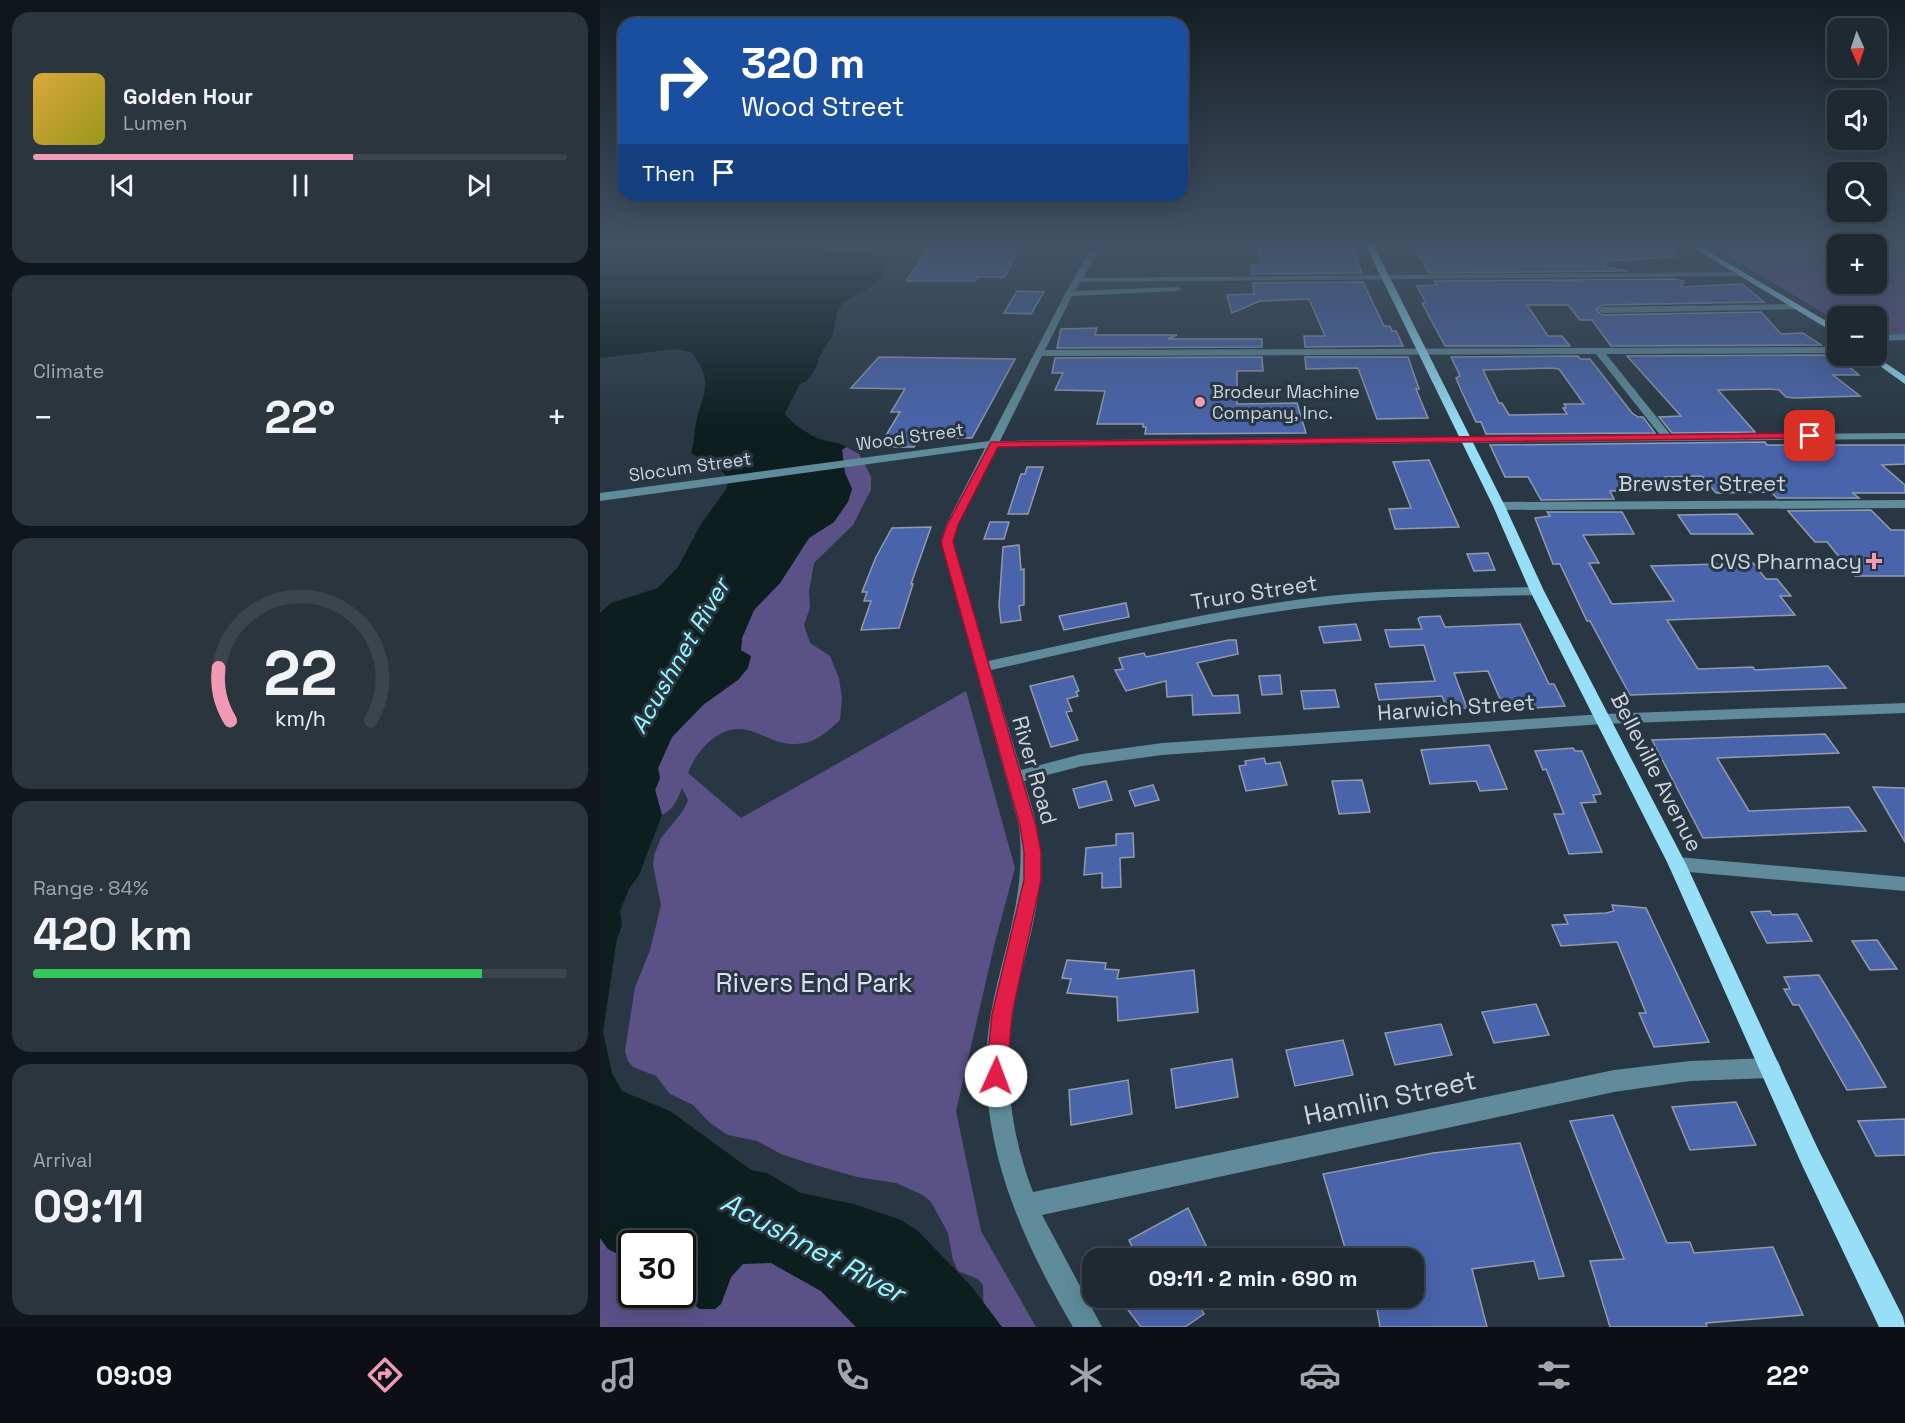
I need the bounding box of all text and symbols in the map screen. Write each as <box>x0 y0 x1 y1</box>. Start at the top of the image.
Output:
north arrow <box>1827 18 1887 78</box>
map controls <box>1827 18 1887 366</box>
text: 320 m <box>741 37 865 90</box>
icon: right <box>642 42 720 120</box>
text: Golden Hour <box>123 82 253 110</box>
text: Wood Street <box>741 89 904 124</box>
button: sound <box>1827 90 1887 150</box>
text: Lumen <box>123 110 187 136</box>
icon: arrive <box>707 156 740 189</box>
text: Then <box>642 159 695 187</box>
button: search <box>1827 162 1887 222</box>
icon: previous <box>106 169 139 202</box>
icon: pause <box>284 169 317 202</box>
icon: next <box>462 169 495 202</box>
button: + <box>1827 234 1887 294</box>
button: − <box>1827 306 1887 366</box>
text: Climate <box>33 358 104 384</box>
place label: Brodeur Machine Company, Inc. <box>1212 380 1360 424</box>
text: 22° <box>264 389 336 446</box>
marker: Brodeur Machine Company, Inc. <box>1193 395 1207 409</box>
text: − <box>33 397 53 439</box>
text: + <box>547 397 567 439</box>
pin <box>1784 410 1835 461</box>
street label: Wood Street <box>854 418 965 455</box>
icon: arrive <box>1793 419 1826 452</box>
street label: Slocum Street <box>627 447 753 486</box>
street label: Brewster Street <box>1618 469 1786 497</box>
place label: CVS Pharmacy <box>1710 547 1862 575</box>
marker: CVS Pharmacy <box>1867 554 1881 568</box>
street label: Truro Street <box>1189 568 1319 616</box>
water label: Acushnet River <box>623 570 738 739</box>
text: 22 <box>263 634 337 713</box>
street label: Harwich Street <box>1376 688 1536 726</box>
street label: Belleville Avenue <box>1605 688 1709 856</box>
text: km/h <box>274 705 326 732</box>
street label: River Road <box>1006 712 1064 828</box>
text: Range · 84% <box>33 875 148 901</box>
text: 420 km <box>33 906 193 963</box>
park label: Rivers End Park <box>716 965 912 1000</box>
position arrow <box>964 1044 1028 1108</box>
street label: Hamlin Street <box>1300 1062 1479 1133</box>
text: Arrival <box>33 1147 92 1173</box>
text: 09:11 <box>33 1178 144 1235</box>
water label: Acushnet River <box>715 1183 914 1312</box>
speed limit sign: 30 <box>618 1230 696 1308</box>
text: 09:11 · 2 min · 690 m <box>1149 1264 1357 1292</box>
icon: directions <box>364 1354 406 1396</box>
icon: music <box>598 1354 640 1396</box>
icon: phone <box>831 1354 873 1396</box>
icon: climate <box>1065 1354 1107 1396</box>
icon: car <box>1299 1354 1341 1396</box>
icon: filters <box>1533 1354 1575 1396</box>
text: 09:09 <box>96 1358 172 1393</box>
text: 22° <box>1766 1358 1809 1393</box>

